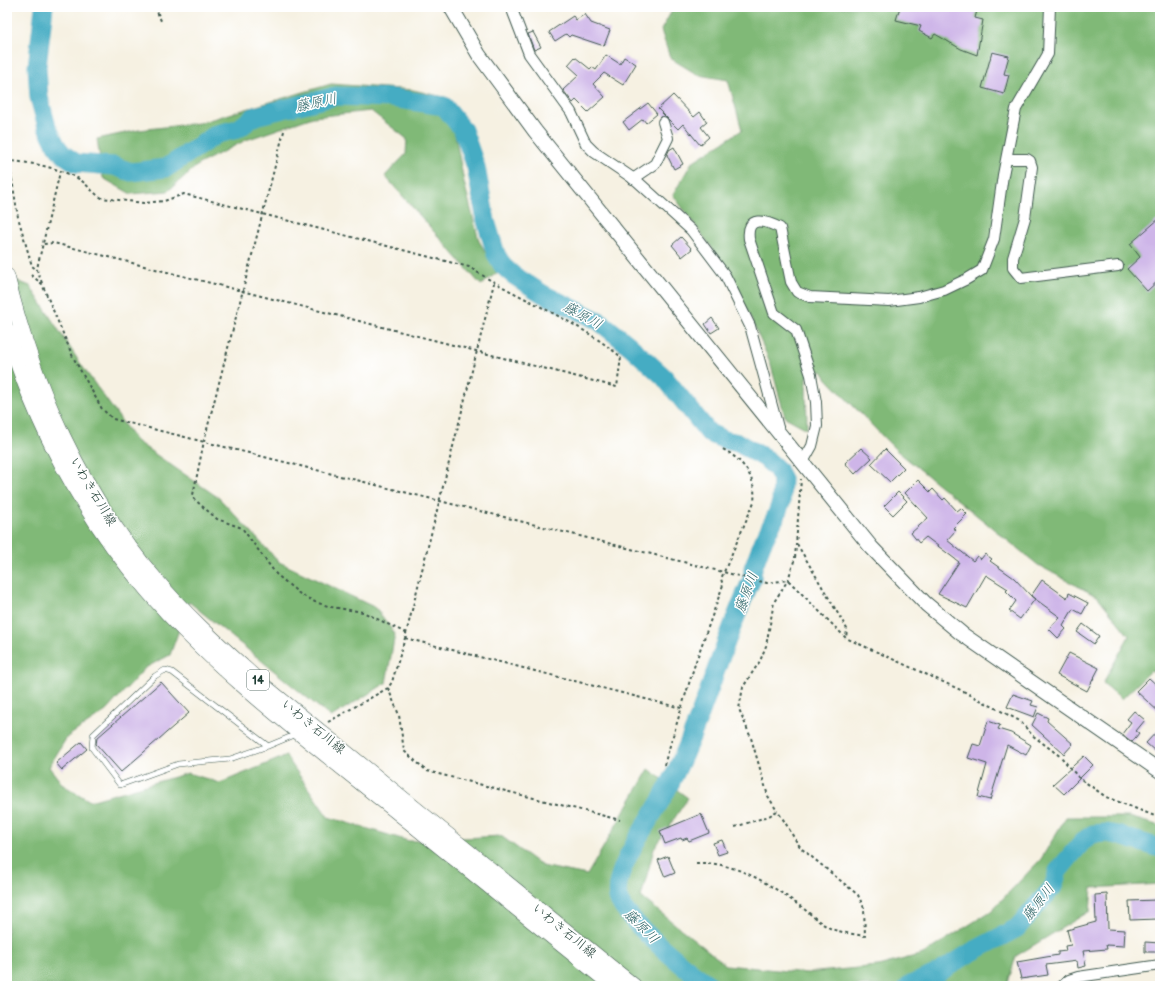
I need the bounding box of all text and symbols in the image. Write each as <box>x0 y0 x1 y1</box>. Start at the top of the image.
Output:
water label: 藤原川 <box>294 90 338 115</box>
water label: 藤原川 <box>560 298 605 333</box>
street label: いわき石川線 <box>66 454 121 530</box>
water label: 藤原川 <box>731 570 762 615</box>
road number: 14 <box>247 670 269 690</box>
street label: いわき石川線 <box>278 696 349 758</box>
water label: 藤原川 <box>1019 881 1058 924</box>
street label: いわき石川線 <box>529 900 600 962</box>
water label: 藤原川 <box>621 905 663 947</box>

